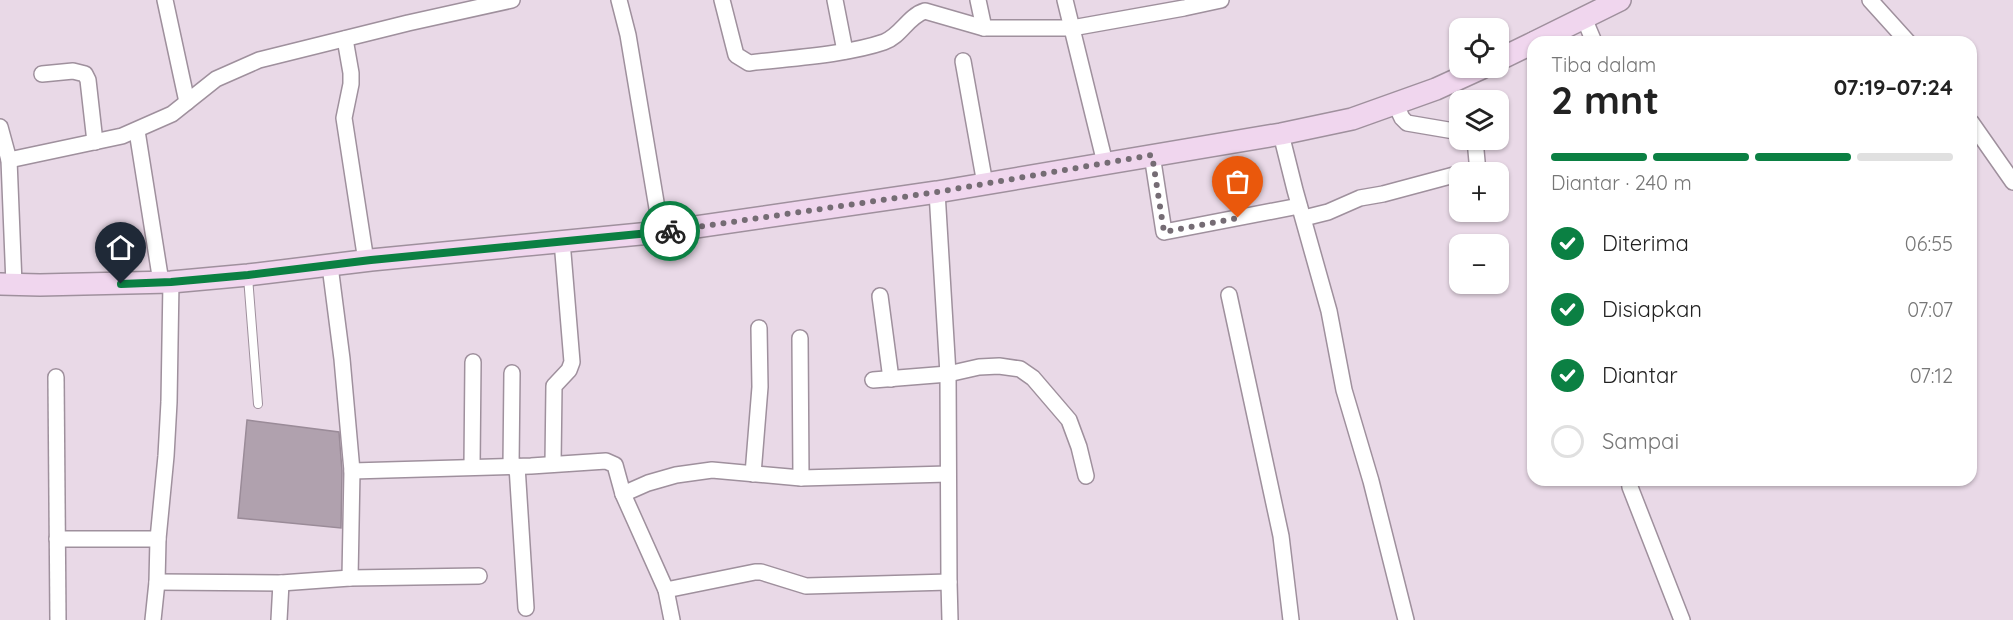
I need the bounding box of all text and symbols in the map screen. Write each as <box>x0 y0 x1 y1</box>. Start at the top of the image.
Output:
map controls <box>1449 18 1509 294</box>
button: locate <box>1449 18 1509 78</box>
text: Tiba dalam <box>1551 52 1656 77</box>
text: 07:19–07:24 <box>1834 73 1953 101</box>
text: 2 mnt <box>1551 75 1659 124</box>
button: layers <box>1449 90 1509 150</box>
pin <box>1212 156 1263 218</box>
button: + <box>1449 162 1509 222</box>
icon: bag <box>1221 165 1254 198</box>
text: Diantar · 240 m <box>1551 170 1692 195</box>
courier <box>640 201 700 261</box>
icon: bike <box>654 215 687 248</box>
pin <box>95 222 146 284</box>
icon: check <box>1551 227 1584 260</box>
text: Diterima <box>1602 229 1689 257</box>
icon: home <box>104 231 137 264</box>
text: 06:55 <box>1905 231 1953 256</box>
button: − <box>1449 234 1509 294</box>
icon: check <box>1551 293 1584 326</box>
text: Disiapkan <box>1602 295 1702 323</box>
text: 07:07 <box>1907 297 1953 322</box>
icon: check <box>1551 359 1584 392</box>
text: Diantar <box>1602 361 1678 389</box>
text: 07:12 <box>1910 363 1953 388</box>
text: Sampai <box>1602 427 1679 455</box>

